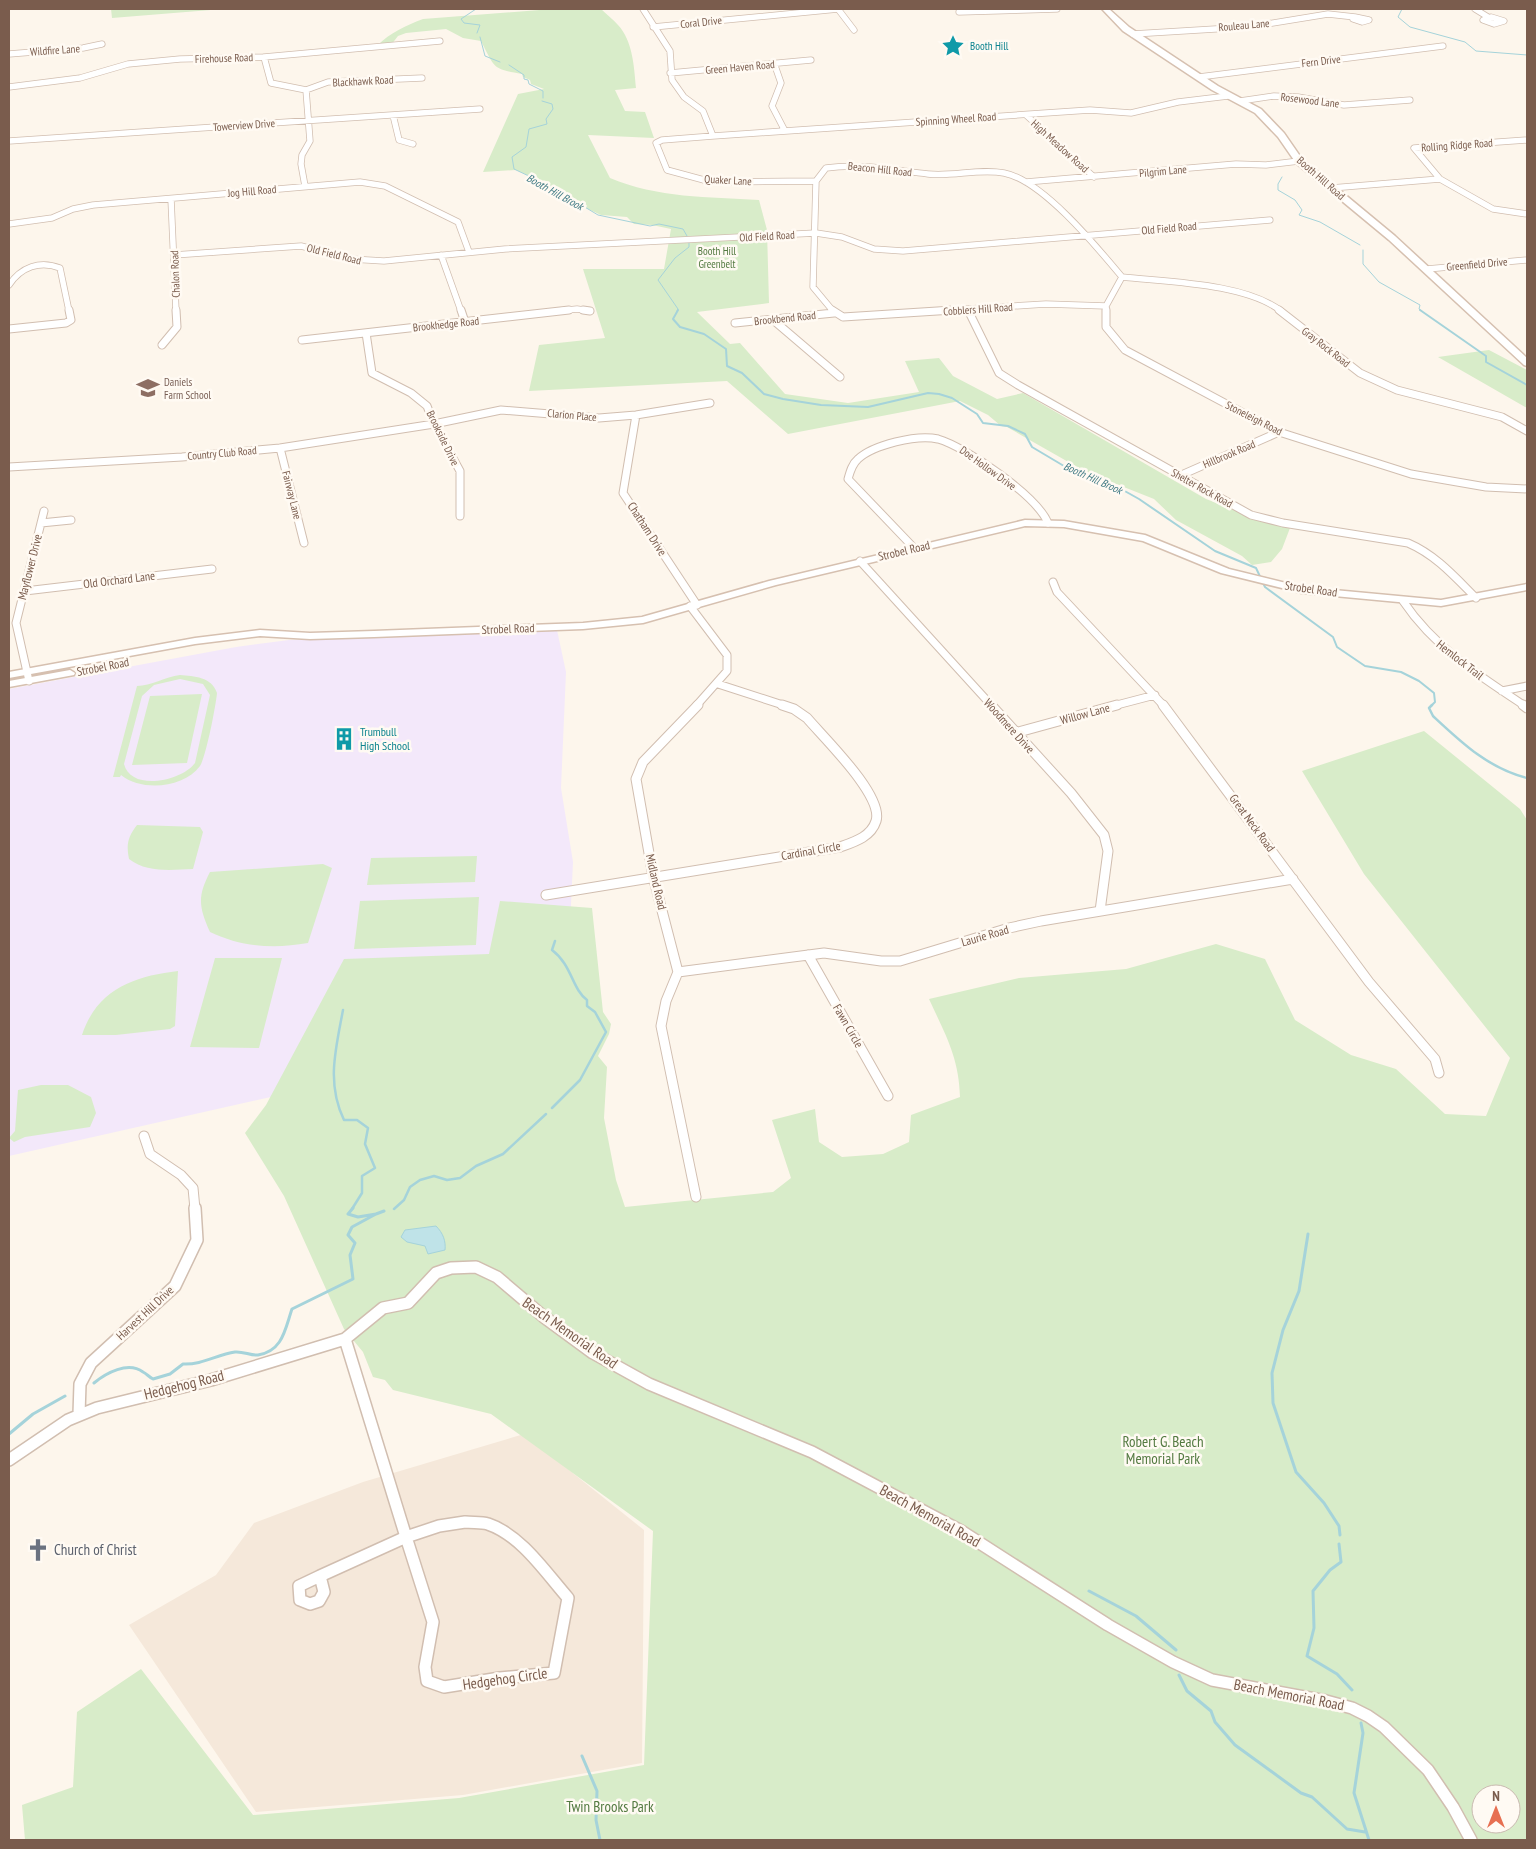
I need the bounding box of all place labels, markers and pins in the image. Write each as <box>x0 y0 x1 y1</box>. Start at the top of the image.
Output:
place icon: Booth Hill <box>940 33 966 59</box>
place label: Booth Hill <box>970 39 1009 53</box>
school or university icon: Daniels Farm School <box>135 375 161 401</box>
place label: Daniels Farm School <box>164 375 211 402</box>
place label: Trumbull High School <box>360 724 410 753</box>
building icon: Trumbull High School <box>331 726 357 752</box>
church icon: Church of Christ <box>25 1537 51 1563</box>
place label: Church of Christ <box>54 1540 137 1559</box>

